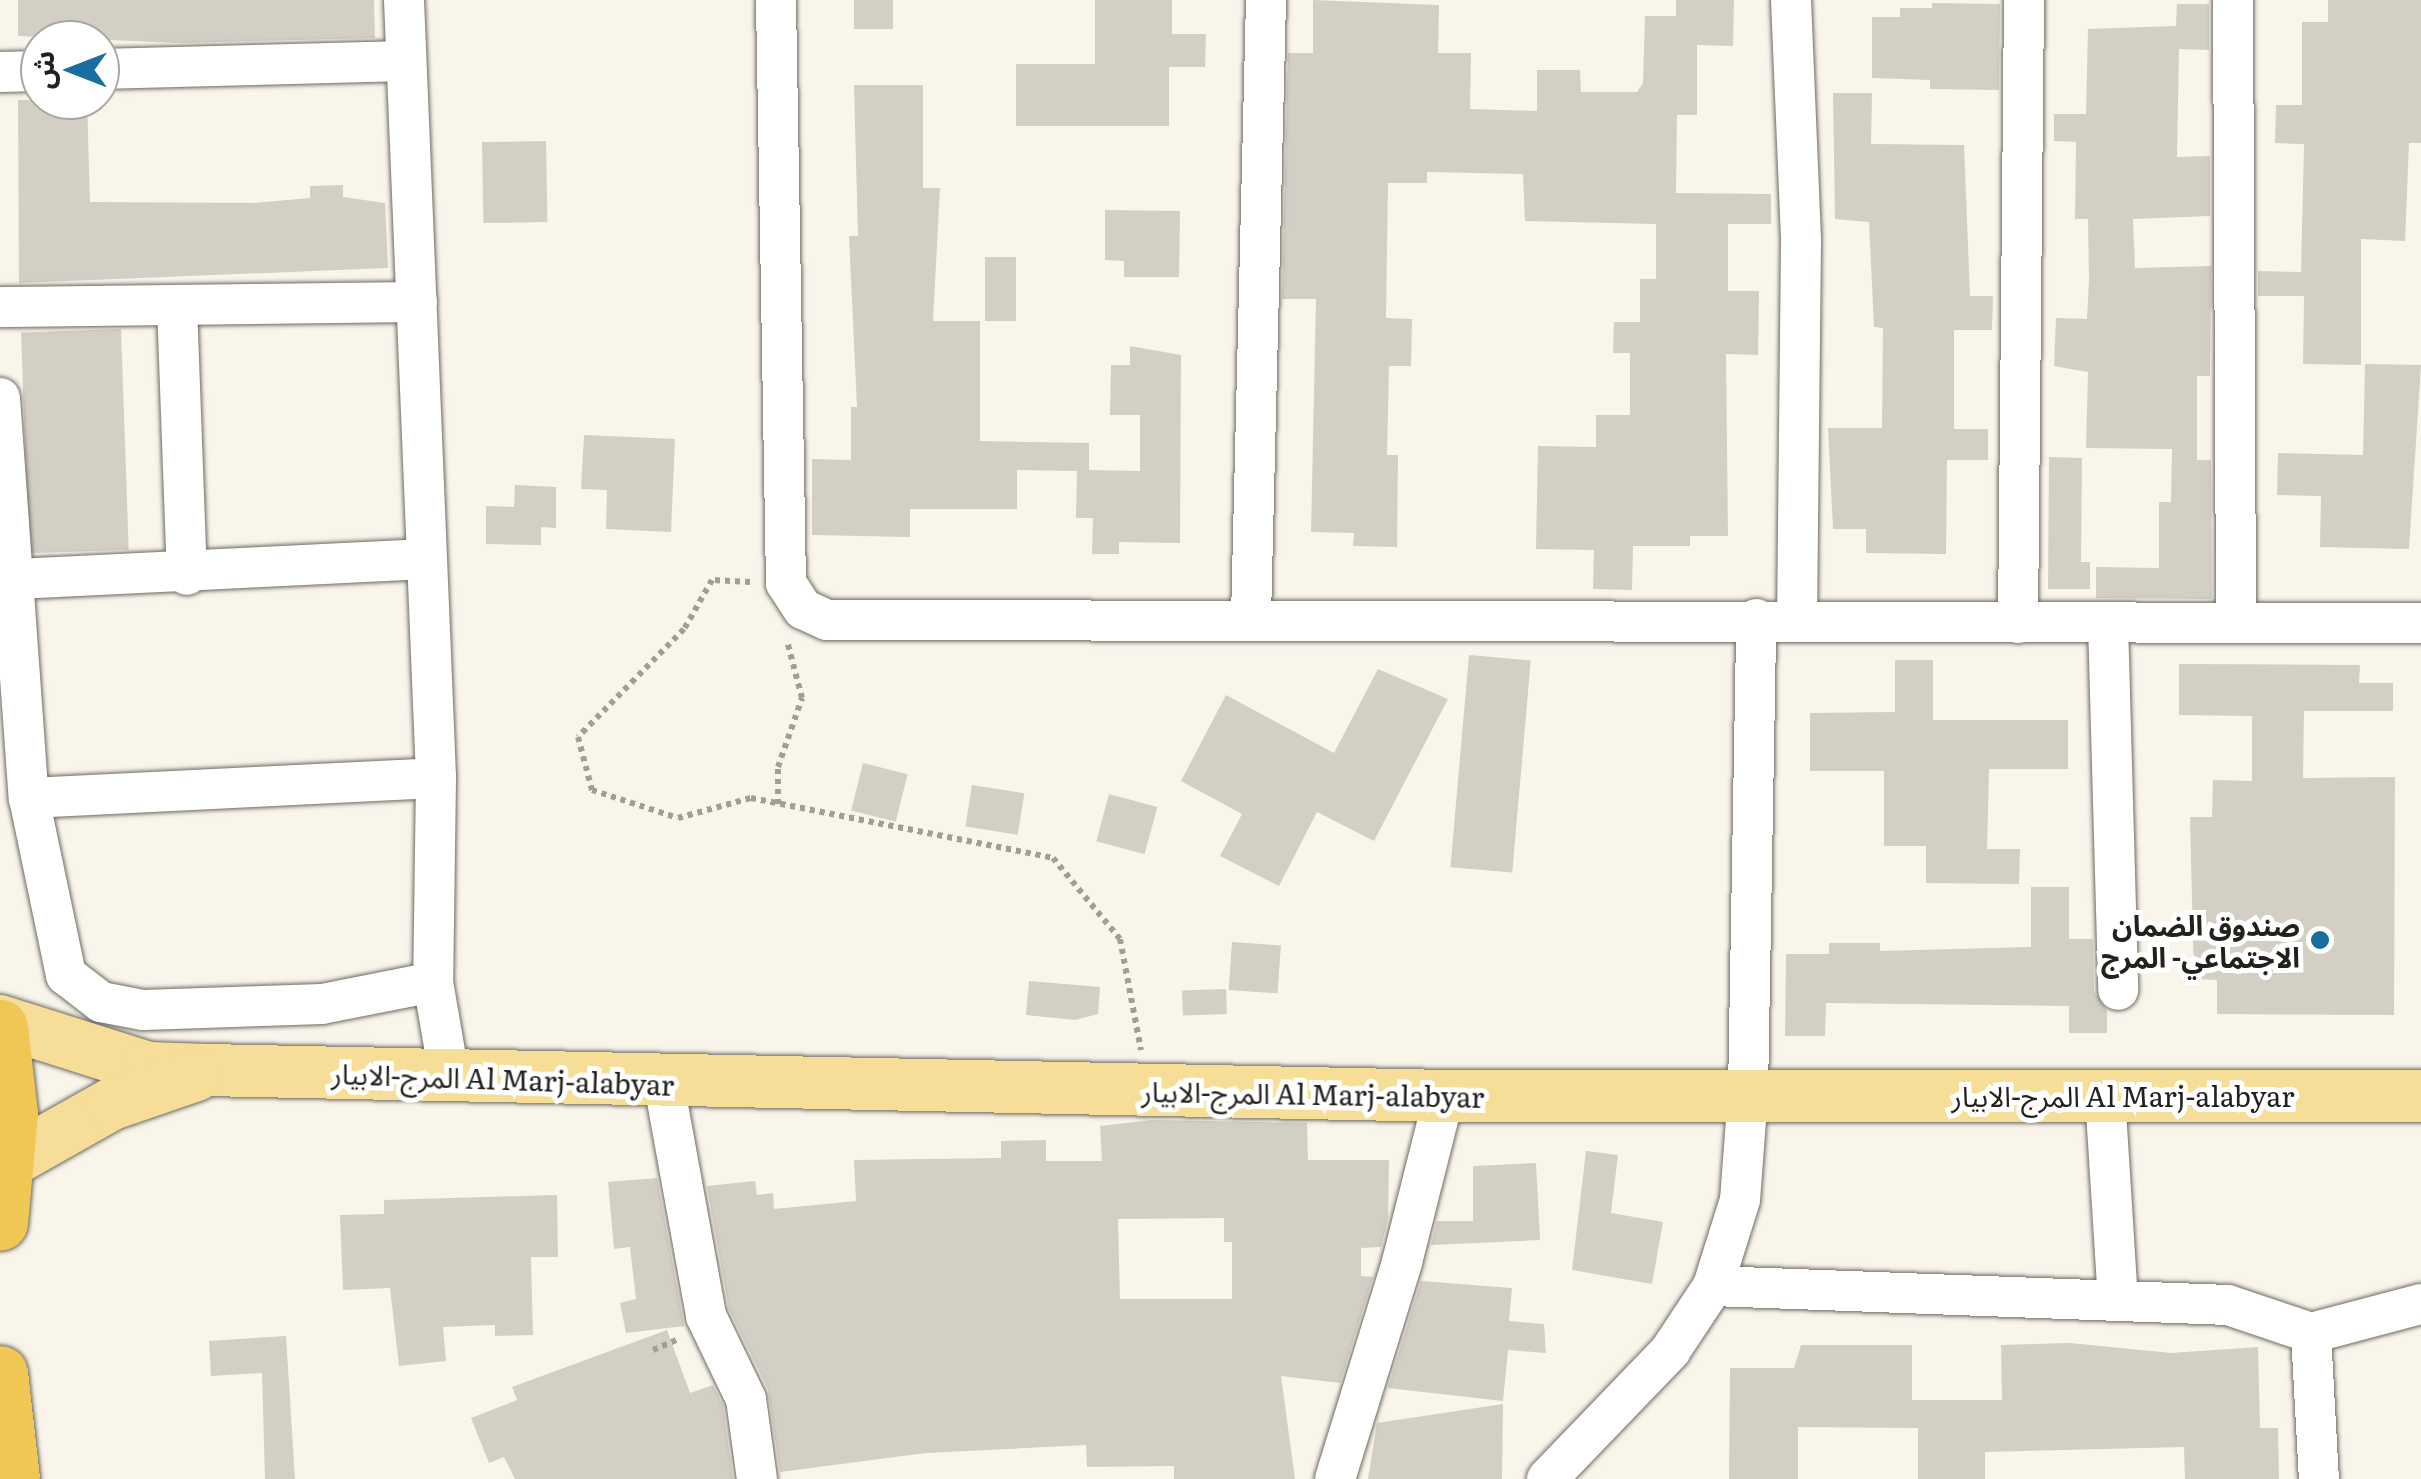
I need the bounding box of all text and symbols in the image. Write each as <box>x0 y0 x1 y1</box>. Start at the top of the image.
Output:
north arrow <box>20 20 120 120</box>
text: ش <box>21 51 63 89</box>
place label: صندوق الضمان الاجتماعي- المرج <box>2101 907 2300 973</box>
marker: صندوق الضمان الاجتماعي- المرج <box>2309 929 2331 951</box>
street label: المرج-الابيار Al Marj-alabyar <box>331 1055 675 1101</box>
street label: المرج-الابيار Al Marj-alabyar <box>1141 1073 1485 1113</box>
street label: المرج-الابيار Al Marj-alabyar <box>1952 1078 2294 1112</box>

